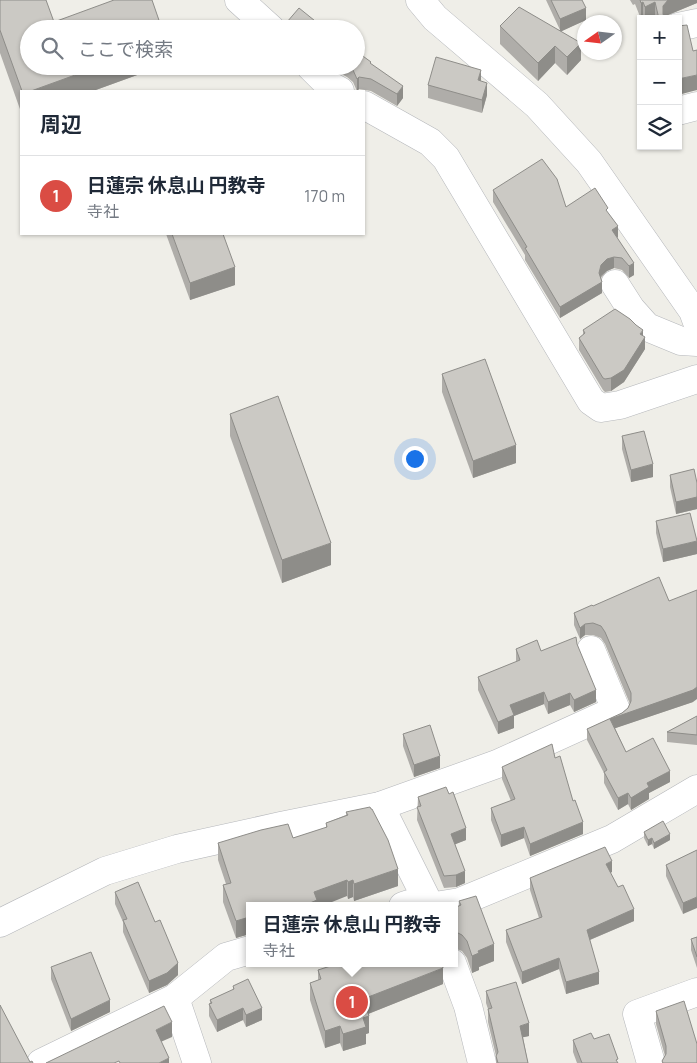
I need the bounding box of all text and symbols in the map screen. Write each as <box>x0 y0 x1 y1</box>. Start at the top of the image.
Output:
north arrow <box>577 15 622 60</box>
map controls <box>637 15 682 150</box>
button: + <box>637 15 682 60</box>
search box <box>20 20 365 75</box>
icon: search <box>38 34 66 62</box>
text: ここで検索 <box>78 36 173 62</box>
button: − <box>637 60 682 105</box>
button: layers <box>637 105 682 150</box>
text: 周辺 <box>40 110 82 138</box>
text: 日蓮宗 休息山 円教寺 <box>87 172 266 198</box>
text: 1 <box>52 185 60 207</box>
text: 170 m <box>304 185 345 207</box>
text: 寺社 <box>87 200 119 222</box>
your location <box>402 446 428 472</box>
popup <box>246 902 458 967</box>
text: 日蓮宗 休息山 円教寺 <box>263 911 441 937</box>
text: 寺社 <box>263 939 295 961</box>
pin: 1 <box>336 983 368 1021</box>

